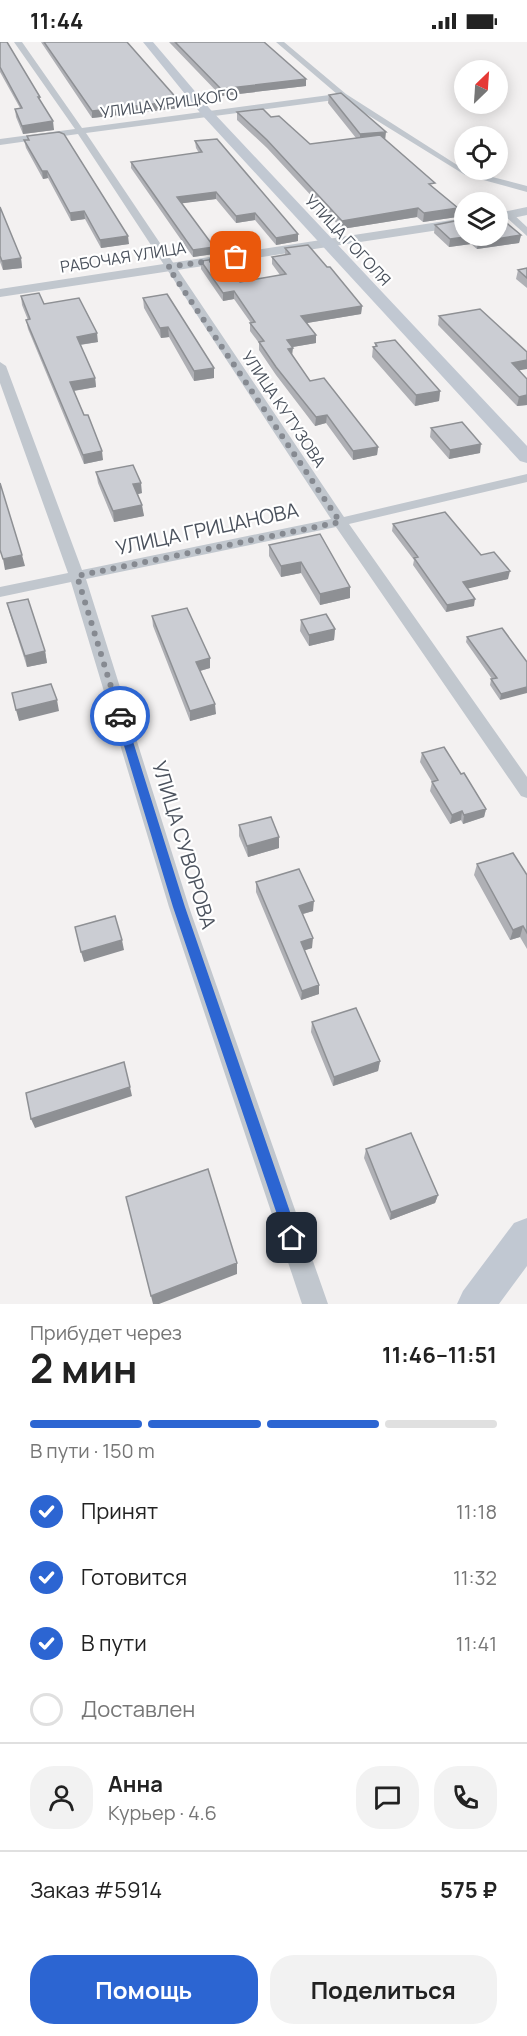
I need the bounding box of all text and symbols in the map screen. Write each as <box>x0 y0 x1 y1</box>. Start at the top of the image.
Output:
text: 11:44 <box>30 6 83 36</box>
north arrow <box>454 60 508 114</box>
map controls <box>454 60 508 246</box>
street label: УЛИЦА УРИЦКОГО <box>99 82 239 124</box>
button: locate <box>454 126 508 180</box>
street label: УЛИЦА ГОГОЛЯ <box>300 190 396 290</box>
button: layers <box>454 192 508 246</box>
pin <box>210 231 261 282</box>
street label: РАБОЧАЯ УЛИЦА <box>59 236 187 278</box>
icon: bag <box>219 240 252 273</box>
street label: УЛИЦА КУТУЗОВА <box>237 347 331 471</box>
street label: УЛИЦА ГРИЦАНОВА <box>113 496 301 561</box>
courier <box>90 686 150 746</box>
icon: car <box>104 700 137 733</box>
street label: УЛИЦА СУВОРОВА <box>146 758 223 932</box>
pin <box>266 1212 317 1263</box>
icon: home <box>275 1221 308 1254</box>
text: Прибудет через <box>30 1319 182 1346</box>
text: 11:46–11:51 <box>382 1340 497 1370</box>
text: 2 мин <box>30 1341 137 1395</box>
text: В пути · 150 m <box>30 1437 155 1464</box>
icon: check <box>30 1495 63 1528</box>
text: Принят <box>81 1496 158 1526</box>
text: 11:18 <box>456 1498 497 1525</box>
icon: check <box>30 1561 63 1594</box>
text: Готовится <box>81 1562 187 1592</box>
text: 11:32 <box>453 1564 497 1591</box>
icon: check <box>30 1627 63 1660</box>
text: В пути <box>81 1628 147 1658</box>
text: 11:41 <box>456 1630 497 1657</box>
text: Доставлен <box>81 1694 195 1724</box>
button: person <box>30 1766 93 1829</box>
button: chat <box>356 1766 419 1829</box>
button: phone <box>434 1766 497 1829</box>
text: Анна <box>108 1769 163 1799</box>
text: Курьер · 4.6 <box>108 1799 217 1826</box>
text: Заказ #5914 <box>30 1875 162 1905</box>
text: 575 ₽ <box>440 1875 497 1905</box>
button: Помощь <box>30 1955 258 2024</box>
button: Поделиться <box>270 1955 497 2024</box>

